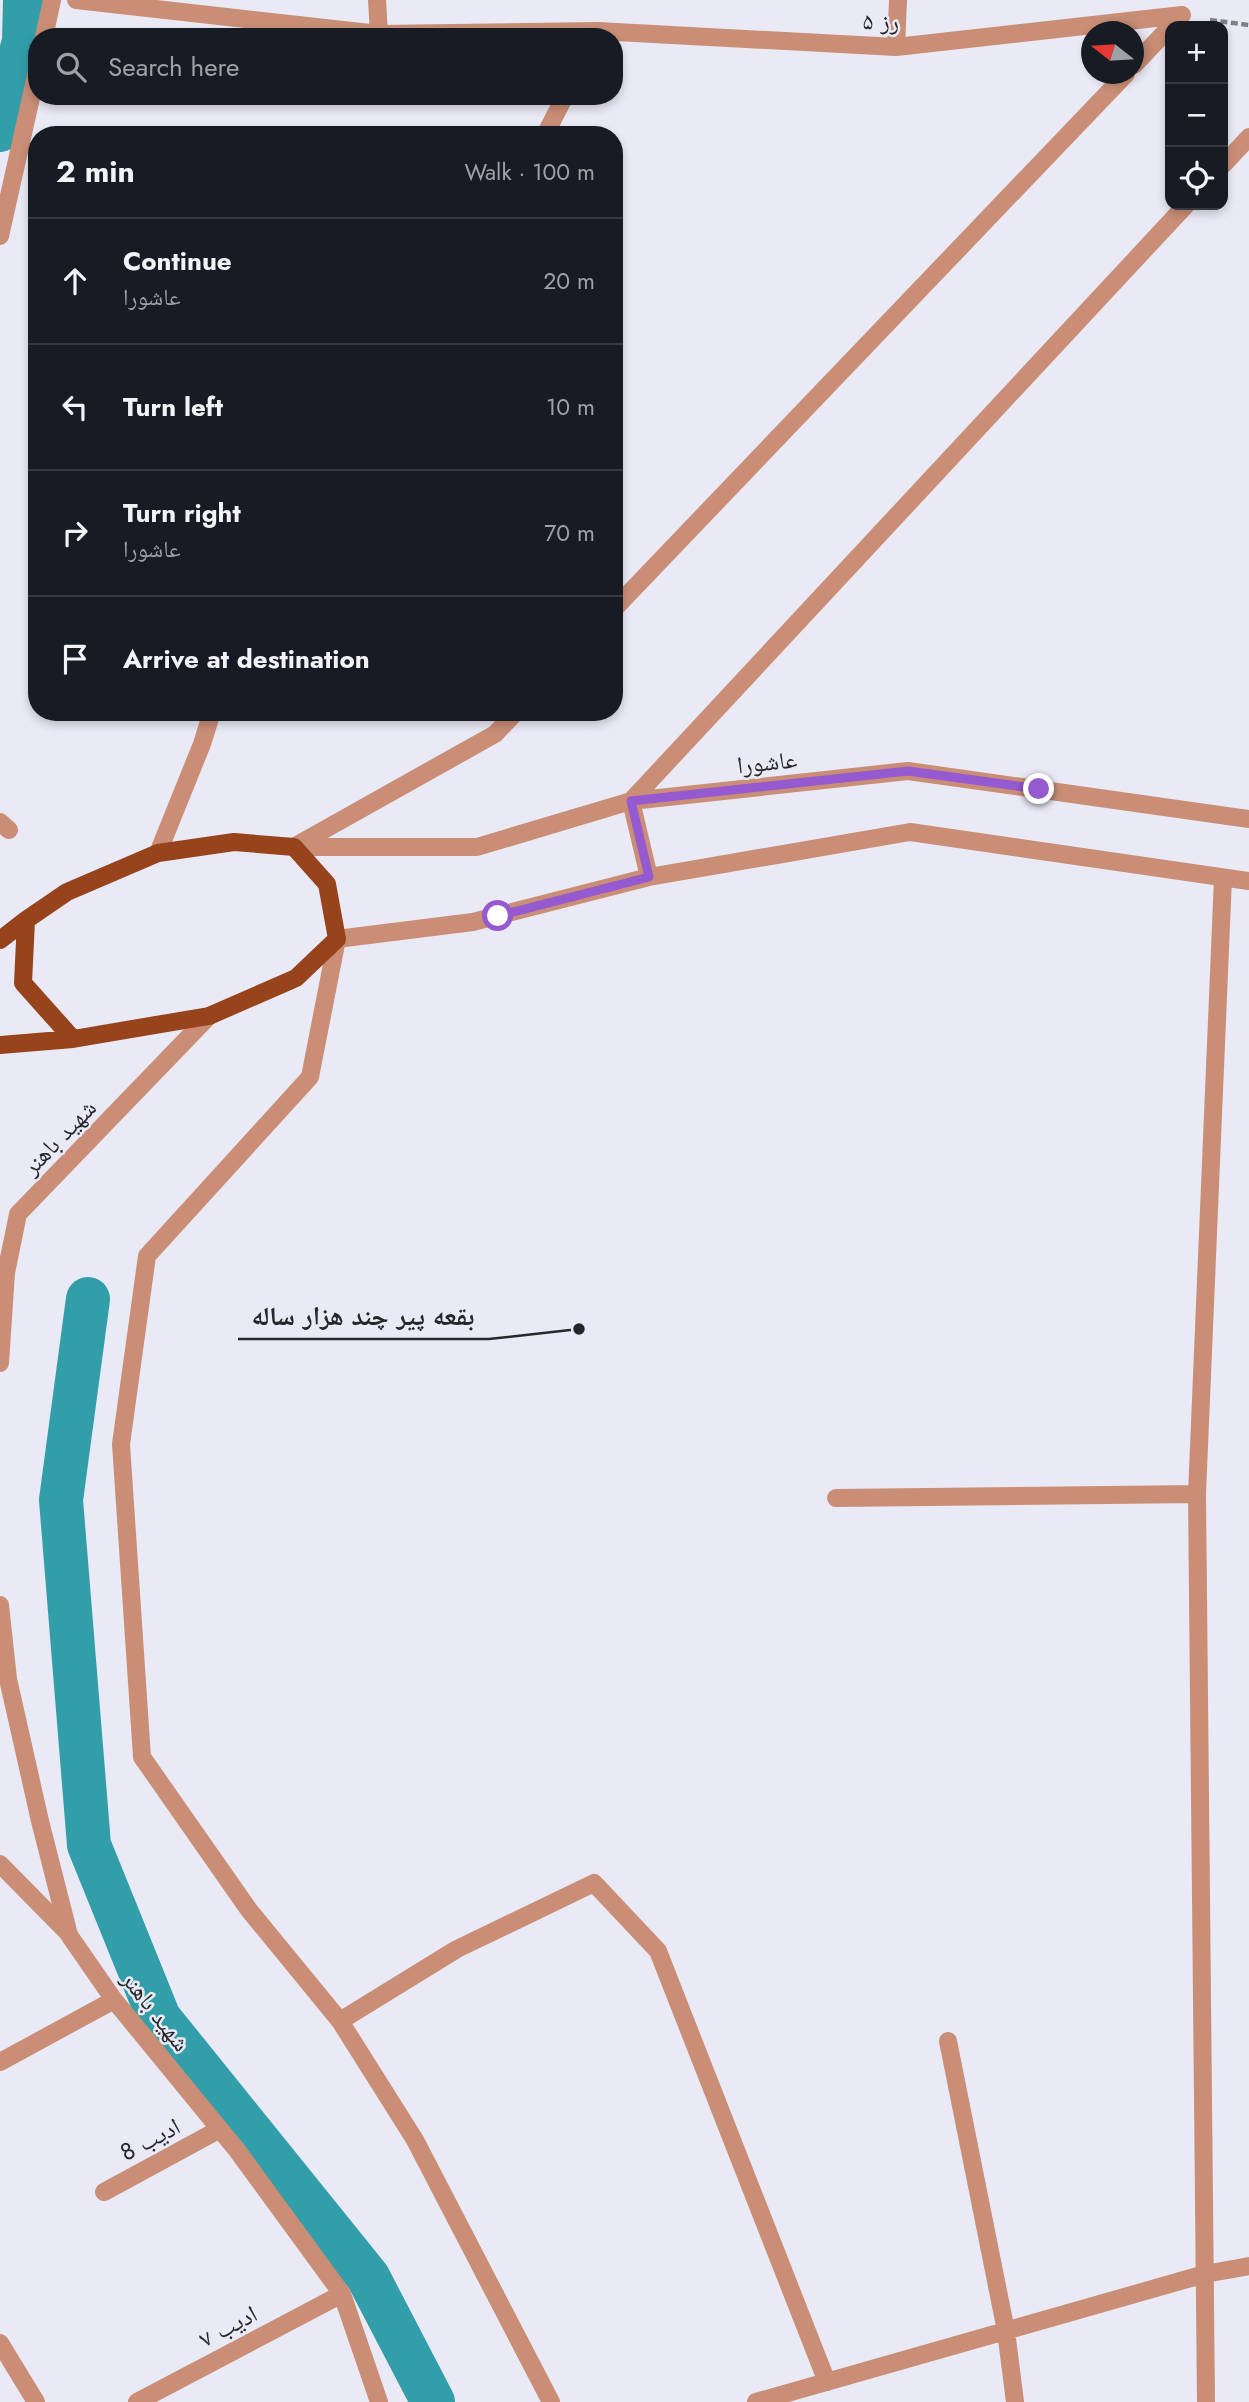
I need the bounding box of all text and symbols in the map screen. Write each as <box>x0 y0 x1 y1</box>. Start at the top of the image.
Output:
street label: رز ۵ <box>862 3 900 39</box>
north arrow <box>1081 21 1144 84</box>
map controls <box>1165 21 1228 210</box>
button: + <box>1165 21 1228 84</box>
search box <box>28 28 623 105</box>
icon: search <box>52 48 90 86</box>
text: Search here <box>108 48 240 86</box>
button: − <box>1165 84 1228 147</box>
button: locate <box>1165 147 1228 210</box>
text: 2 min <box>56 150 135 193</box>
text: Walk · 100 m <box>465 155 595 189</box>
text: Continue <box>123 242 232 280</box>
icon: ahead <box>56 262 94 300</box>
text: 20 m <box>543 264 595 298</box>
text: عاشورا <box>123 280 181 314</box>
icon: left <box>56 388 94 426</box>
text: Turn left <box>123 388 223 426</box>
text: 10 m <box>546 390 595 424</box>
text: Turn right <box>123 494 241 532</box>
icon: right <box>56 514 94 552</box>
text: 70 m <box>544 516 595 550</box>
text: عاشورا <box>123 532 181 566</box>
icon: arrive <box>56 640 94 678</box>
text: Arrive at destination <box>123 640 370 678</box>
street label: عاشورا <box>735 741 799 783</box>
route end <box>1023 773 1054 804</box>
route start <box>482 900 513 931</box>
street label: شهید باهنر <box>13 1091 104 1184</box>
callout: بقعه پیر چند هزار ساله <box>238 1292 489 1339</box>
text: بقعه پیر چند هزار ساله <box>252 1297 474 1335</box>
street label: شهید باهنر <box>113 1963 199 2059</box>
street label: ادیب 8 <box>114 2109 186 2169</box>
street label: ادیب ۷ <box>193 2296 263 2356</box>

